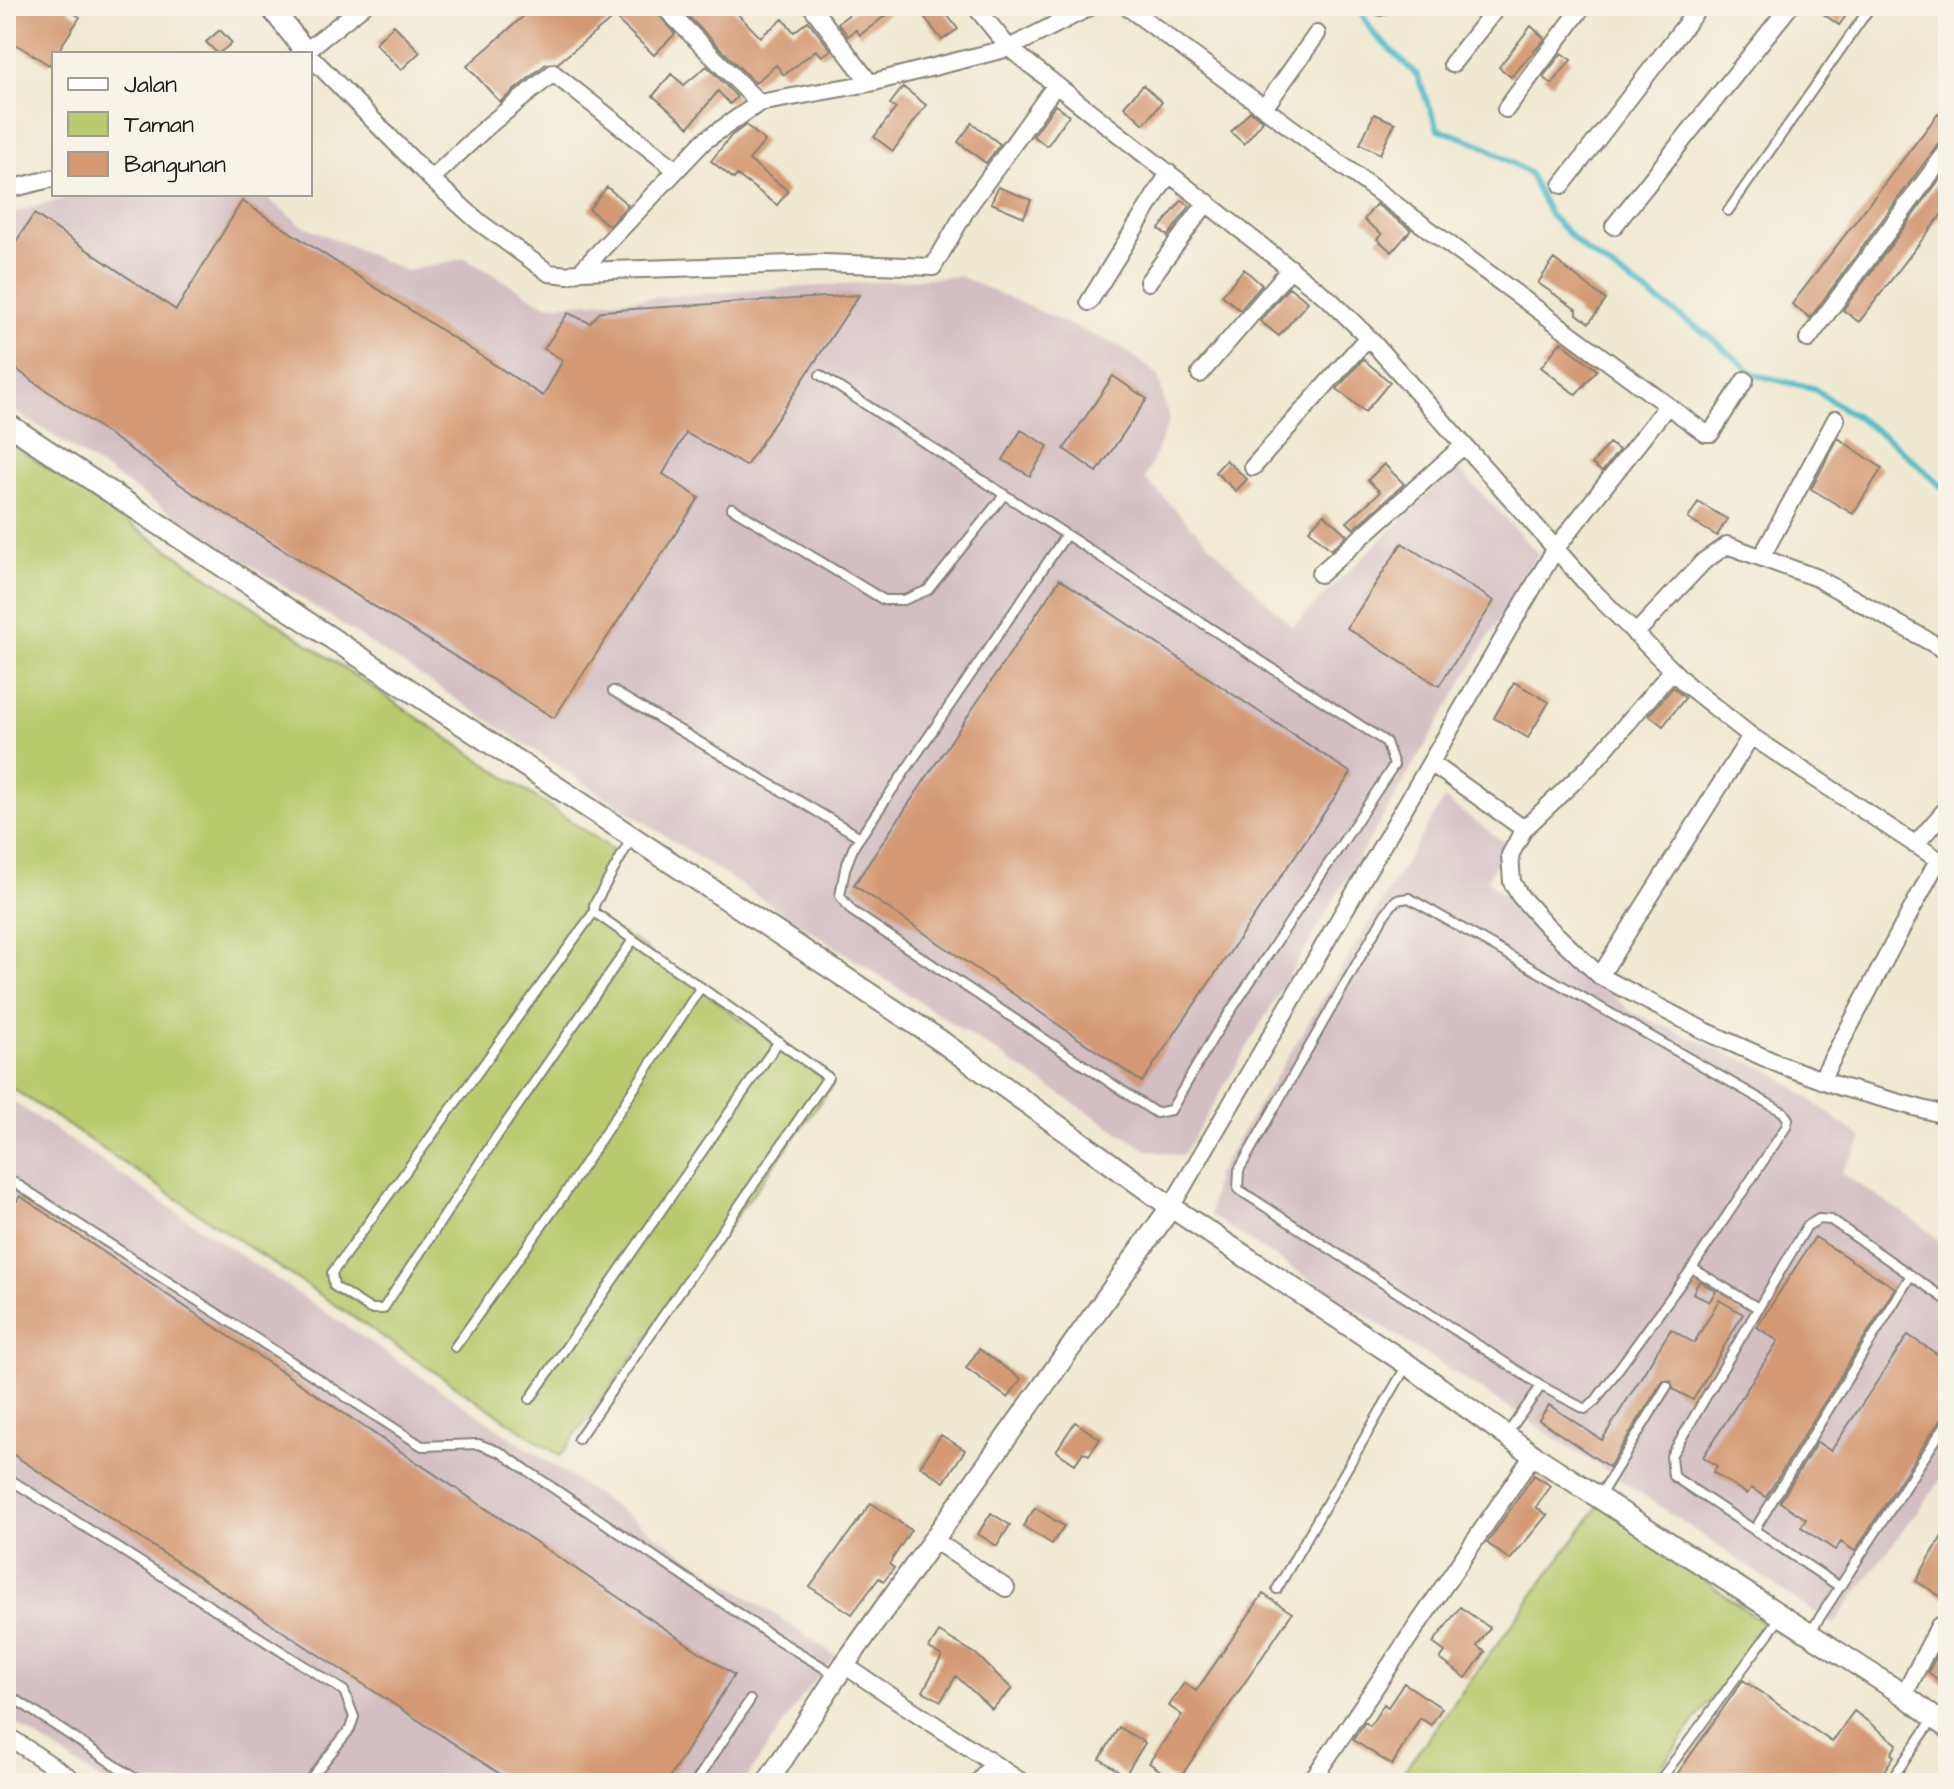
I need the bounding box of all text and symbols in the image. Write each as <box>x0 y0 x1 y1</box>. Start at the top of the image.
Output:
legend <box>52 52 312 196</box>
text: Jalan <box>124 68 177 102</box>
text: Taman <box>124 108 194 142</box>
text: Bangunan <box>124 148 226 183</box>

